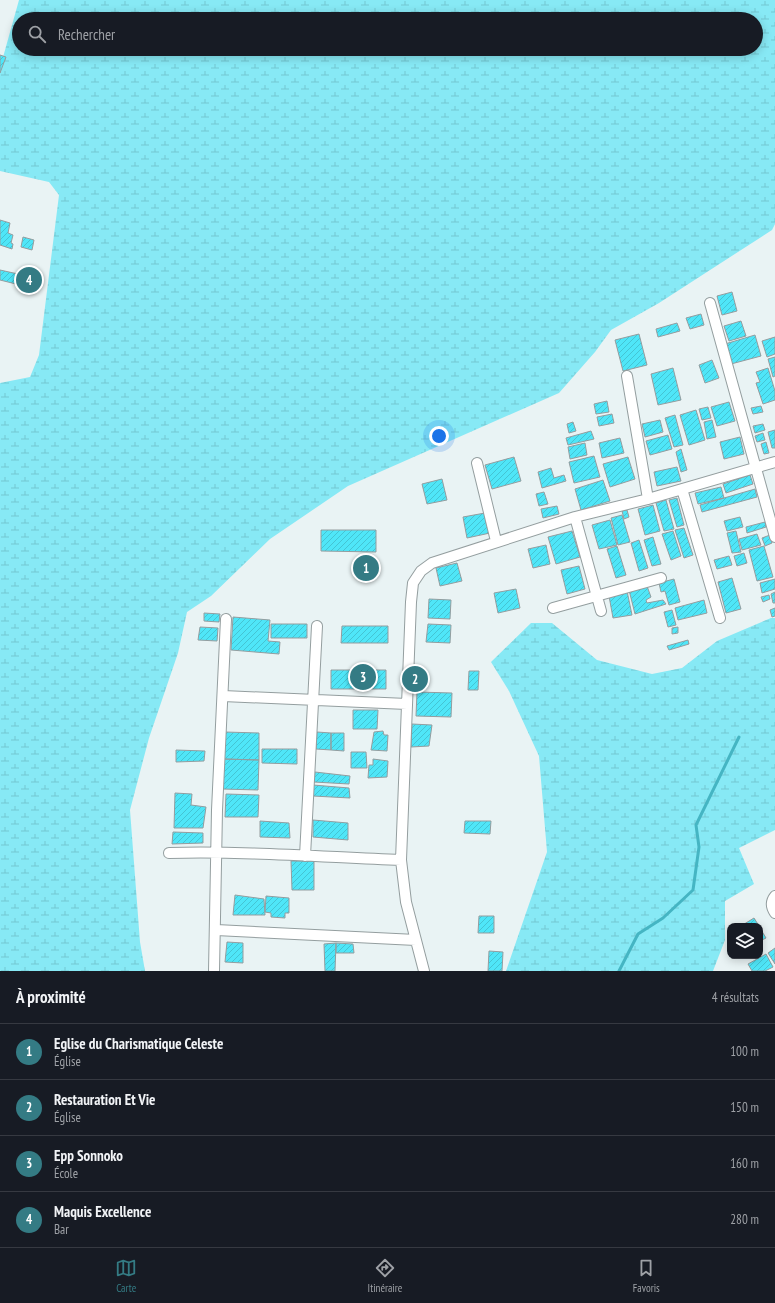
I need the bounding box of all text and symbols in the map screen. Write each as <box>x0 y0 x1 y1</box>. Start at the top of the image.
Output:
search box <box>12 12 763 56</box>
icon: search <box>26 23 48 45</box>
text: Rechercher <box>58 25 115 44</box>
pin: 4 <box>16 265 42 295</box>
your location <box>429 426 449 446</box>
pin: 1 <box>353 553 379 583</box>
pin: 3 <box>350 662 376 692</box>
pin: 2 <box>402 664 428 694</box>
map controls <box>727 923 763 959</box>
button: layers <box>727 923 763 959</box>
text: À proximité <box>16 986 86 1008</box>
text: 4 résultats <box>712 989 759 1006</box>
text: Eglise du Charismatique Celeste <box>54 1034 223 1053</box>
text: 1 <box>26 1043 32 1060</box>
text: 100 m <box>730 1043 759 1060</box>
text: Église <box>54 1053 81 1070</box>
text: Restauration Et Vie <box>54 1090 156 1109</box>
text: 2 <box>26 1099 32 1116</box>
text: 150 m <box>730 1099 759 1116</box>
text: Église <box>54 1109 81 1126</box>
text: Epp Sonnoko <box>54 1146 123 1165</box>
text: 3 <box>26 1155 32 1172</box>
text: 160 m <box>730 1155 759 1172</box>
text: École <box>54 1165 78 1182</box>
text: Maquis Excellence <box>54 1202 151 1221</box>
text: 4 <box>26 1211 32 1228</box>
text: 280 m <box>730 1211 759 1228</box>
text: Bar <box>54 1221 69 1238</box>
tab: Carte <box>115 1257 137 1295</box>
tab: Itinéraire <box>368 1257 402 1295</box>
tab: Favoris <box>633 1257 660 1295</box>

